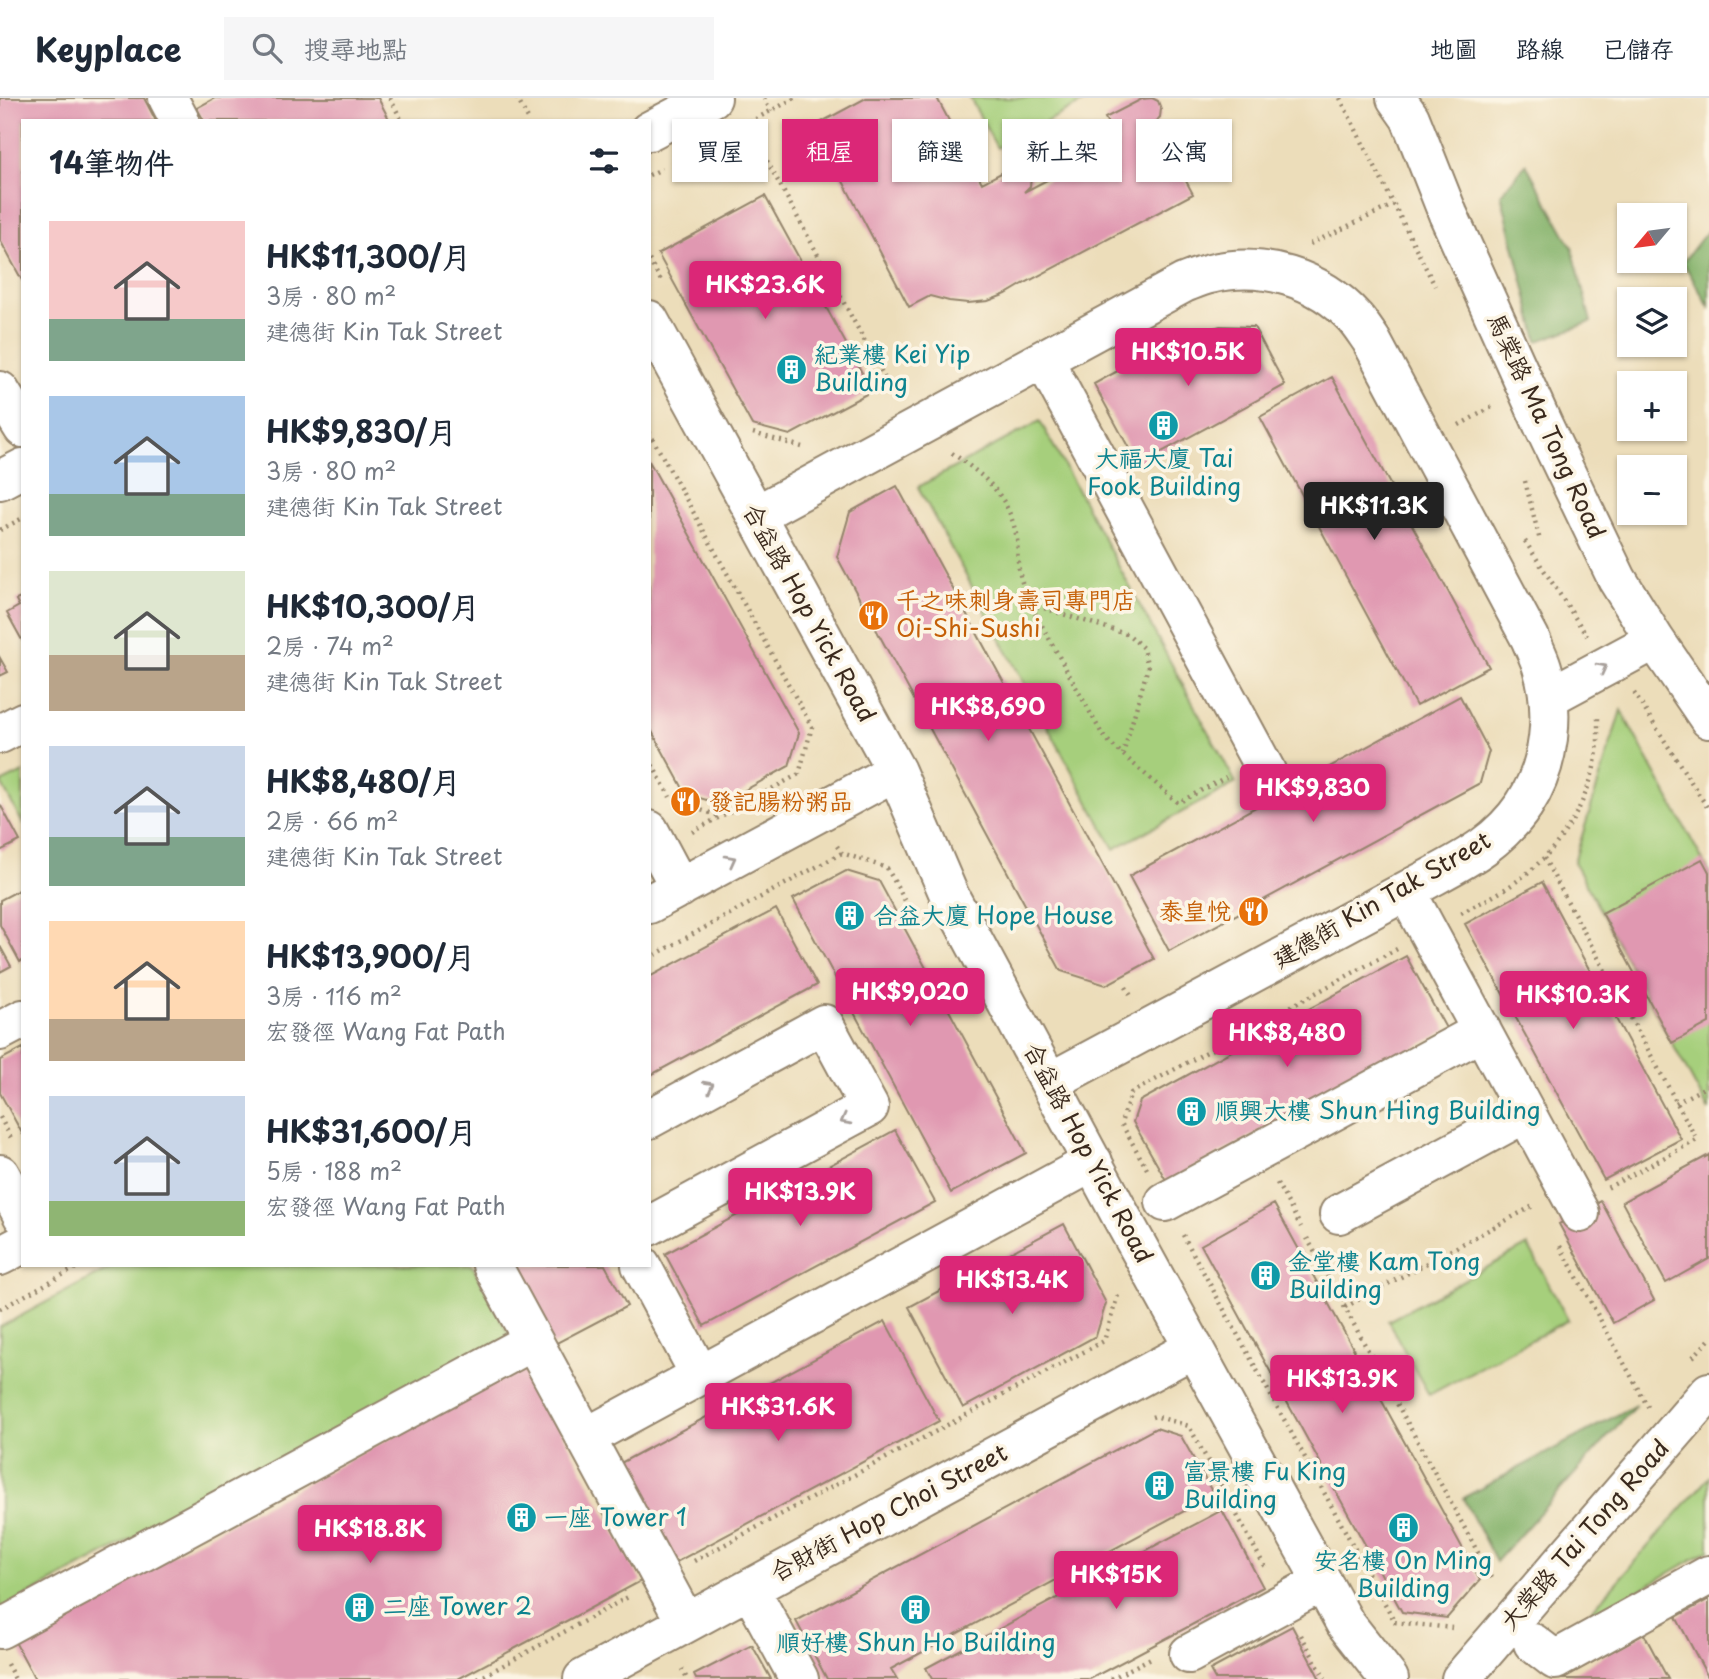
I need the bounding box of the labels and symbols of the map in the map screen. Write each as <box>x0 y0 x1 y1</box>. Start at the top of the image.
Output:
north arrow <box>1617 203 1687 273</box>
pin: HK$23.6K <box>693 262 837 321</box>
street label: 馬棠路 Ma Tong Road <box>1480 306 1616 544</box>
pin: HK$10.5K <box>1116 328 1260 388</box>
place label: 紀業樓 Kei Yip Building <box>814 335 971 399</box>
building icon: 紀業樓 Kei Yip Building <box>774 352 808 386</box>
building icon: 大福大廈 Tai Fook Building <box>1147 408 1181 442</box>
place label: 大福大廈 Tai Fook Building <box>1087 439 1241 503</box>
pin: HK$11.3K <box>1302 482 1446 542</box>
street label: 合益路 Hop Yick Road <box>735 496 886 728</box>
place label: 千之味刺身壽司專門店 Oi-Shi-Sushi <box>896 581 1136 645</box>
restaurant icon: 千之味刺身壽司專門店 Oi-Shi-Sushi <box>856 598 890 632</box>
one-way arrow <box>1595 663 1607 677</box>
pin: HK$8,690 <box>916 684 1060 743</box>
pin: HK$9,830 <box>1241 764 1385 824</box>
place label: 發記腸粉粥品 <box>709 782 853 818</box>
restaurant icon: 發記腸粉粥品 <box>669 785 703 819</box>
street label: 建德街 Kin Tak Street <box>1265 821 1497 976</box>
one-way arrow <box>724 855 736 868</box>
place label: 泰皇悅 <box>1159 892 1231 928</box>
restaurant icon: 泰皇悅 <box>1237 895 1271 929</box>
place label: 合益大廈 Hope House <box>873 896 1114 932</box>
building icon: 合益大廈 Hope House <box>833 899 867 933</box>
pin: HK$9,020 <box>838 968 982 1028</box>
pin: HK$10.3K <box>1501 972 1645 1031</box>
pin: HK$8,480 <box>1215 1010 1359 1069</box>
street label: 合益路 Hop Yick Road <box>1016 1035 1163 1269</box>
one-way arrow <box>702 1081 715 1094</box>
place label: 順興大樓 Shun Hing Building <box>1215 1091 1541 1127</box>
building icon: 順興大樓 Shun Hing Building <box>1175 1094 1209 1128</box>
one-way arrow <box>840 1111 853 1125</box>
pin: HK$13.9K <box>728 1168 872 1228</box>
place label: 金堂樓 Kam Tong Building <box>1288 1242 1481 1306</box>
pin: HK$13.4K <box>940 1256 1084 1316</box>
building icon: 金堂樓 Kam Tong Building <box>1248 1259 1282 1293</box>
pin: HK$13.9K <box>1270 1356 1414 1415</box>
pin: HK$31.6K <box>706 1384 850 1443</box>
street label: 大棠路 Tai Tong Road <box>1490 1430 1677 1637</box>
street label: 合財街 Hop Choi Street <box>763 1433 1013 1589</box>
place label: 富景樓 Fu King Building <box>1183 1452 1346 1516</box>
building icon: 富景樓 Fu King Building <box>1143 1469 1177 1503</box>
place label: 一座 Tower 1 <box>544 1498 687 1534</box>
building icon: 一座 Tower 1 <box>504 1501 538 1535</box>
pin: HK$18.8K <box>298 1506 442 1565</box>
building icon: 安名樓 On Ming Building <box>1386 1510 1420 1544</box>
place label: 安名樓 On Ming Building <box>1314 1541 1492 1605</box>
pin: HK$15K <box>1059 1552 1173 1611</box>
place label: 二座 Tower 2 <box>383 1587 532 1623</box>
building icon: 二座 Tower 2 <box>343 1590 377 1624</box>
building icon: 順好樓 Shun Ho Building <box>899 1592 933 1626</box>
place label: 順好樓 Shun Ho Building <box>777 1623 1056 1659</box>

